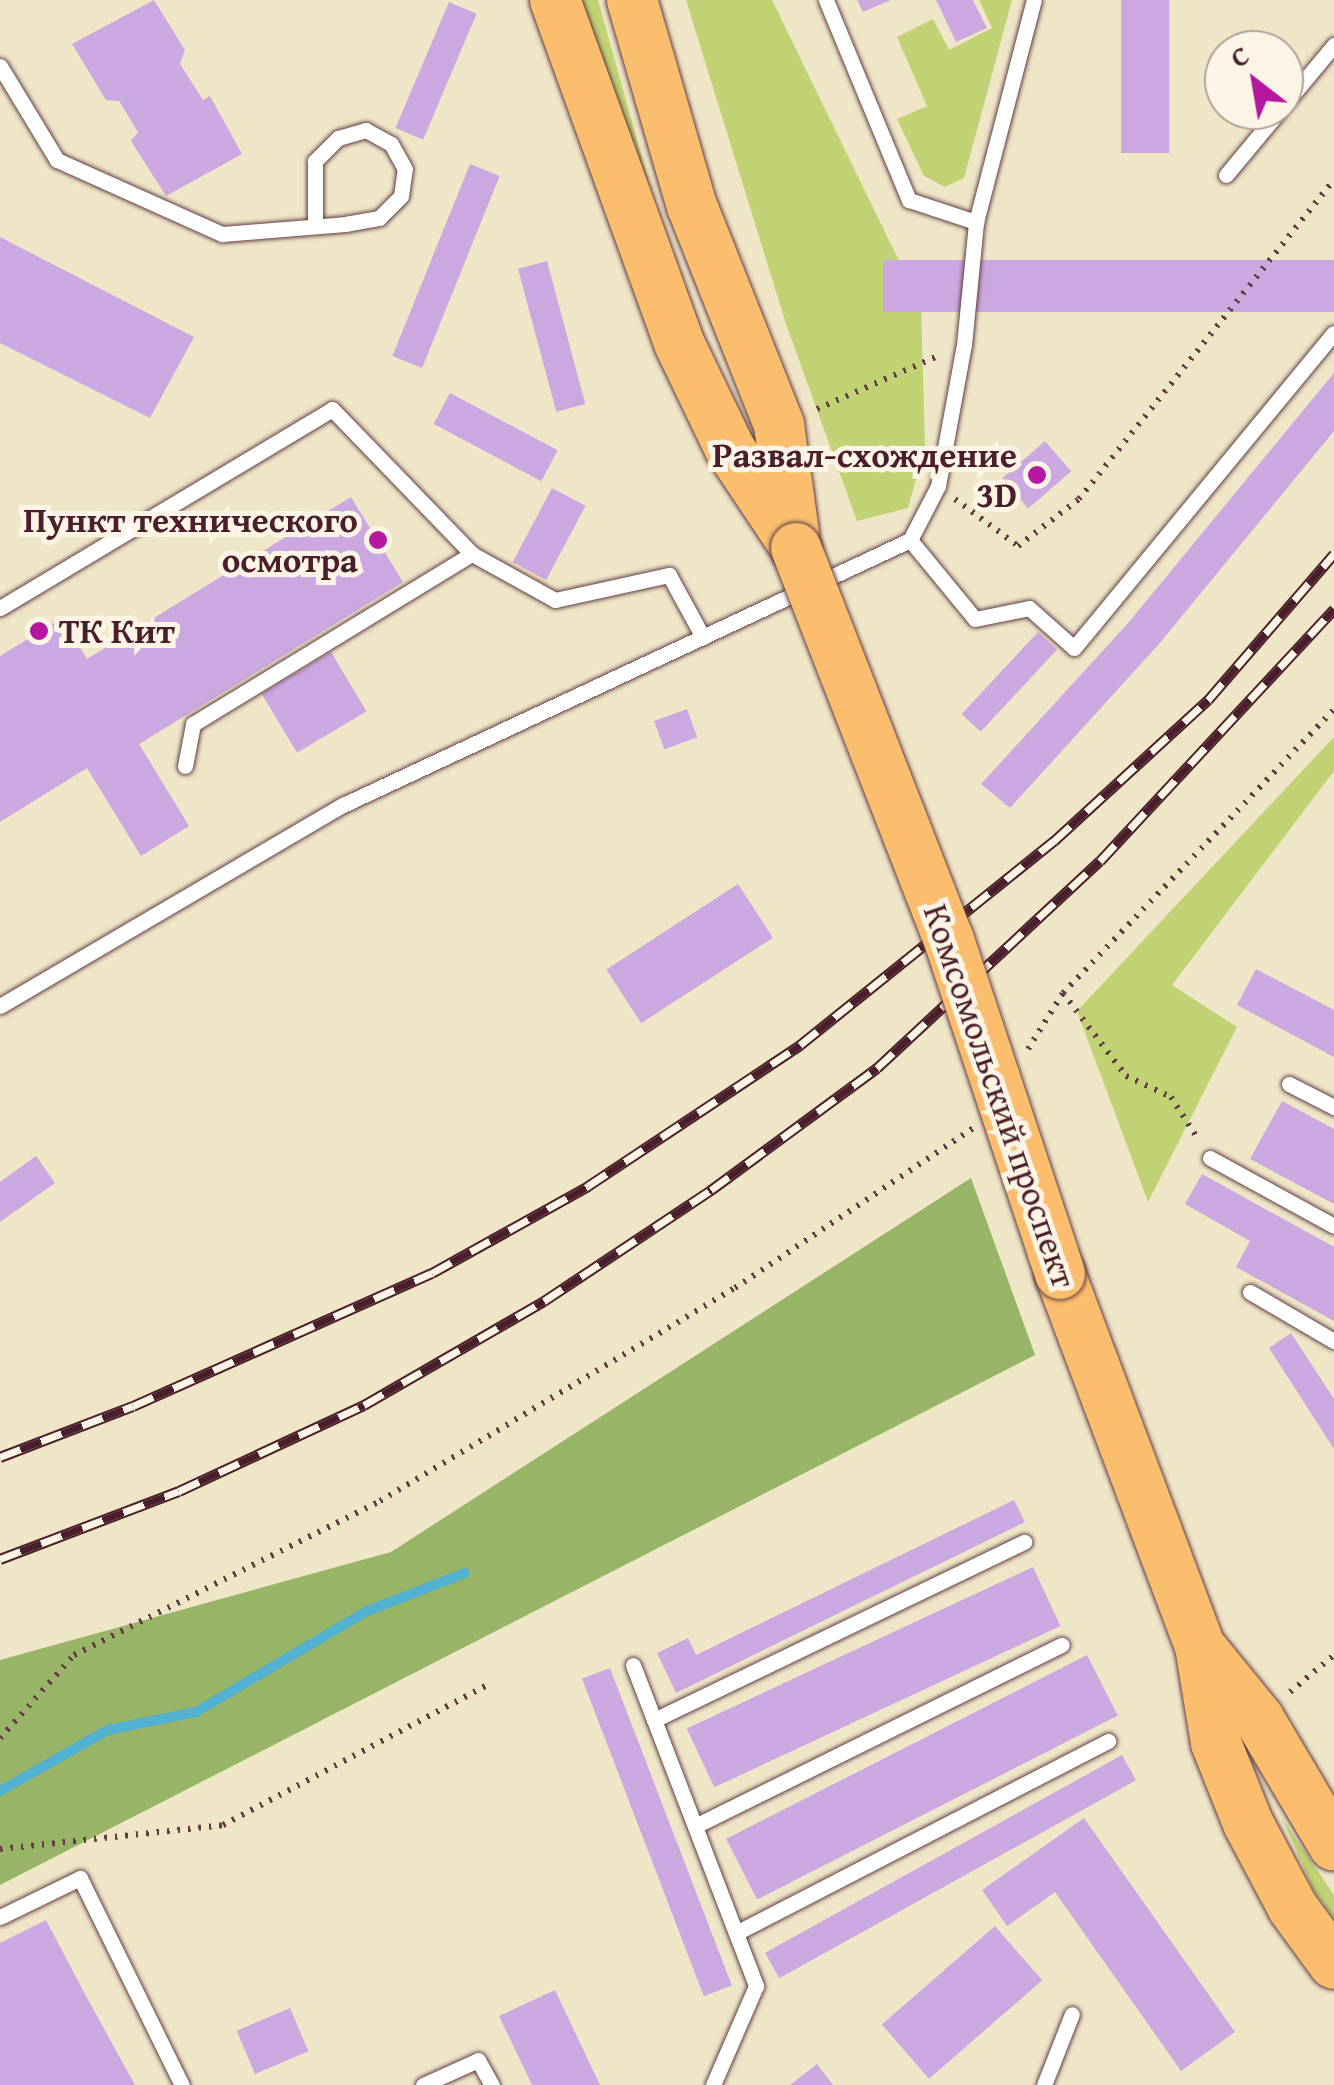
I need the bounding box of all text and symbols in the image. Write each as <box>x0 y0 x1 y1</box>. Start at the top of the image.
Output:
north arrow <box>1204 30 1304 130</box>
text: С <box>1222 34 1257 77</box>
place label: Развал-схождение 3D <box>712 434 1017 516</box>
marker: Развал-схождение 3D <box>1026 464 1048 486</box>
place label: Пункт технического осмотра <box>23 499 358 581</box>
marker: Пункт технического осмотра <box>367 529 389 551</box>
place label: ТК Кит <box>59 610 175 652</box>
marker: ТК Кит <box>28 620 50 642</box>
street label: Комсомольский проспект <box>915 899 1085 1293</box>

